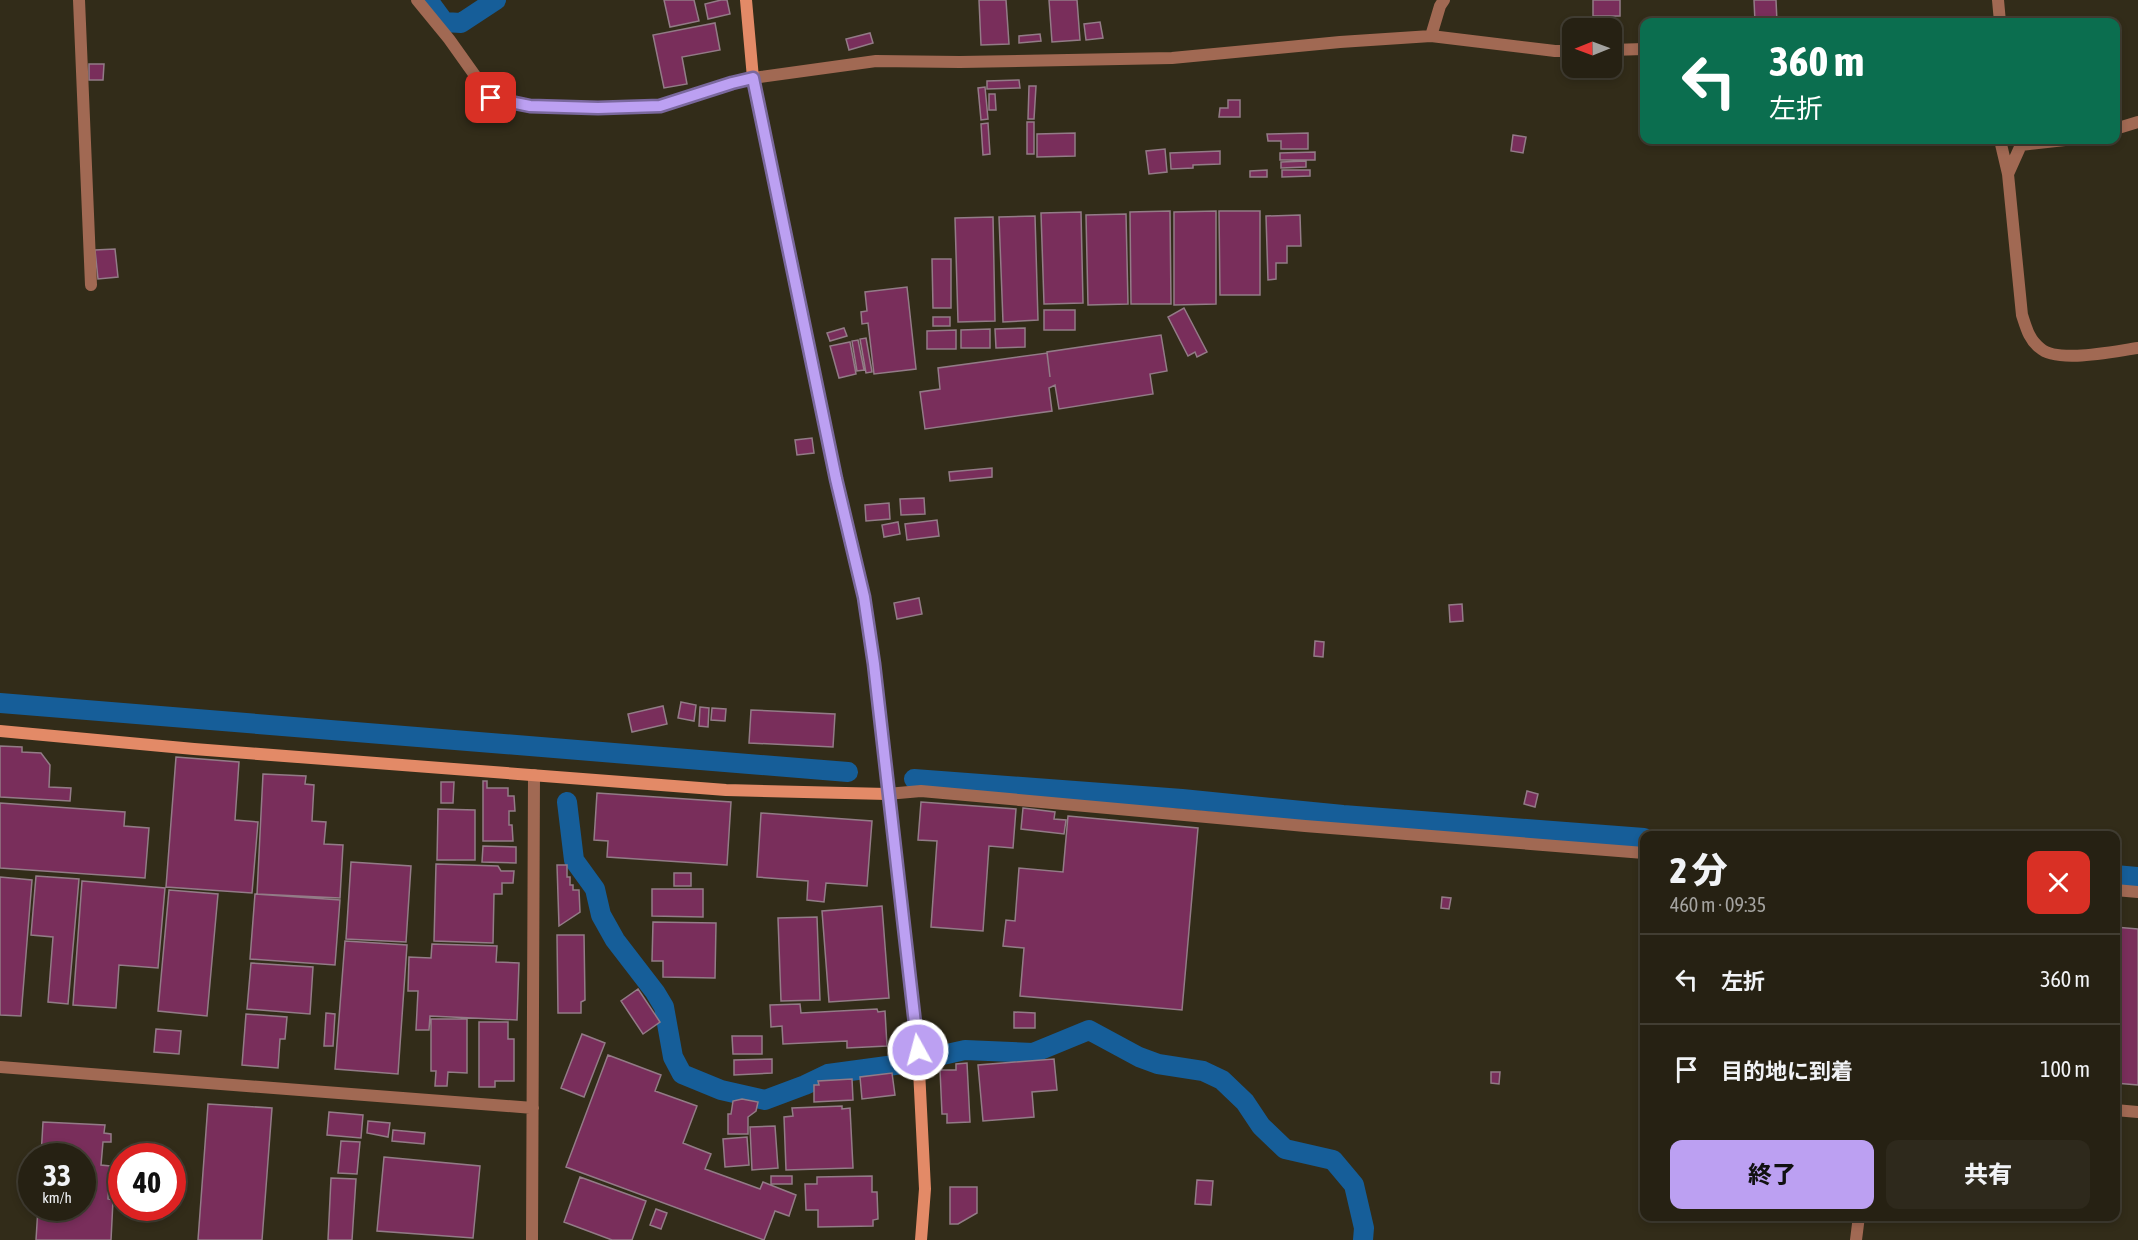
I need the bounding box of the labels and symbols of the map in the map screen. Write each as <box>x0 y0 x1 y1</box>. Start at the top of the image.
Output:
north arrow <box>1562 18 1622 78</box>
pin <box>465 72 516 123</box>
position arrow <box>886 1018 950 1082</box>
speed limit sign: 40 <box>108 1143 186 1221</box>

